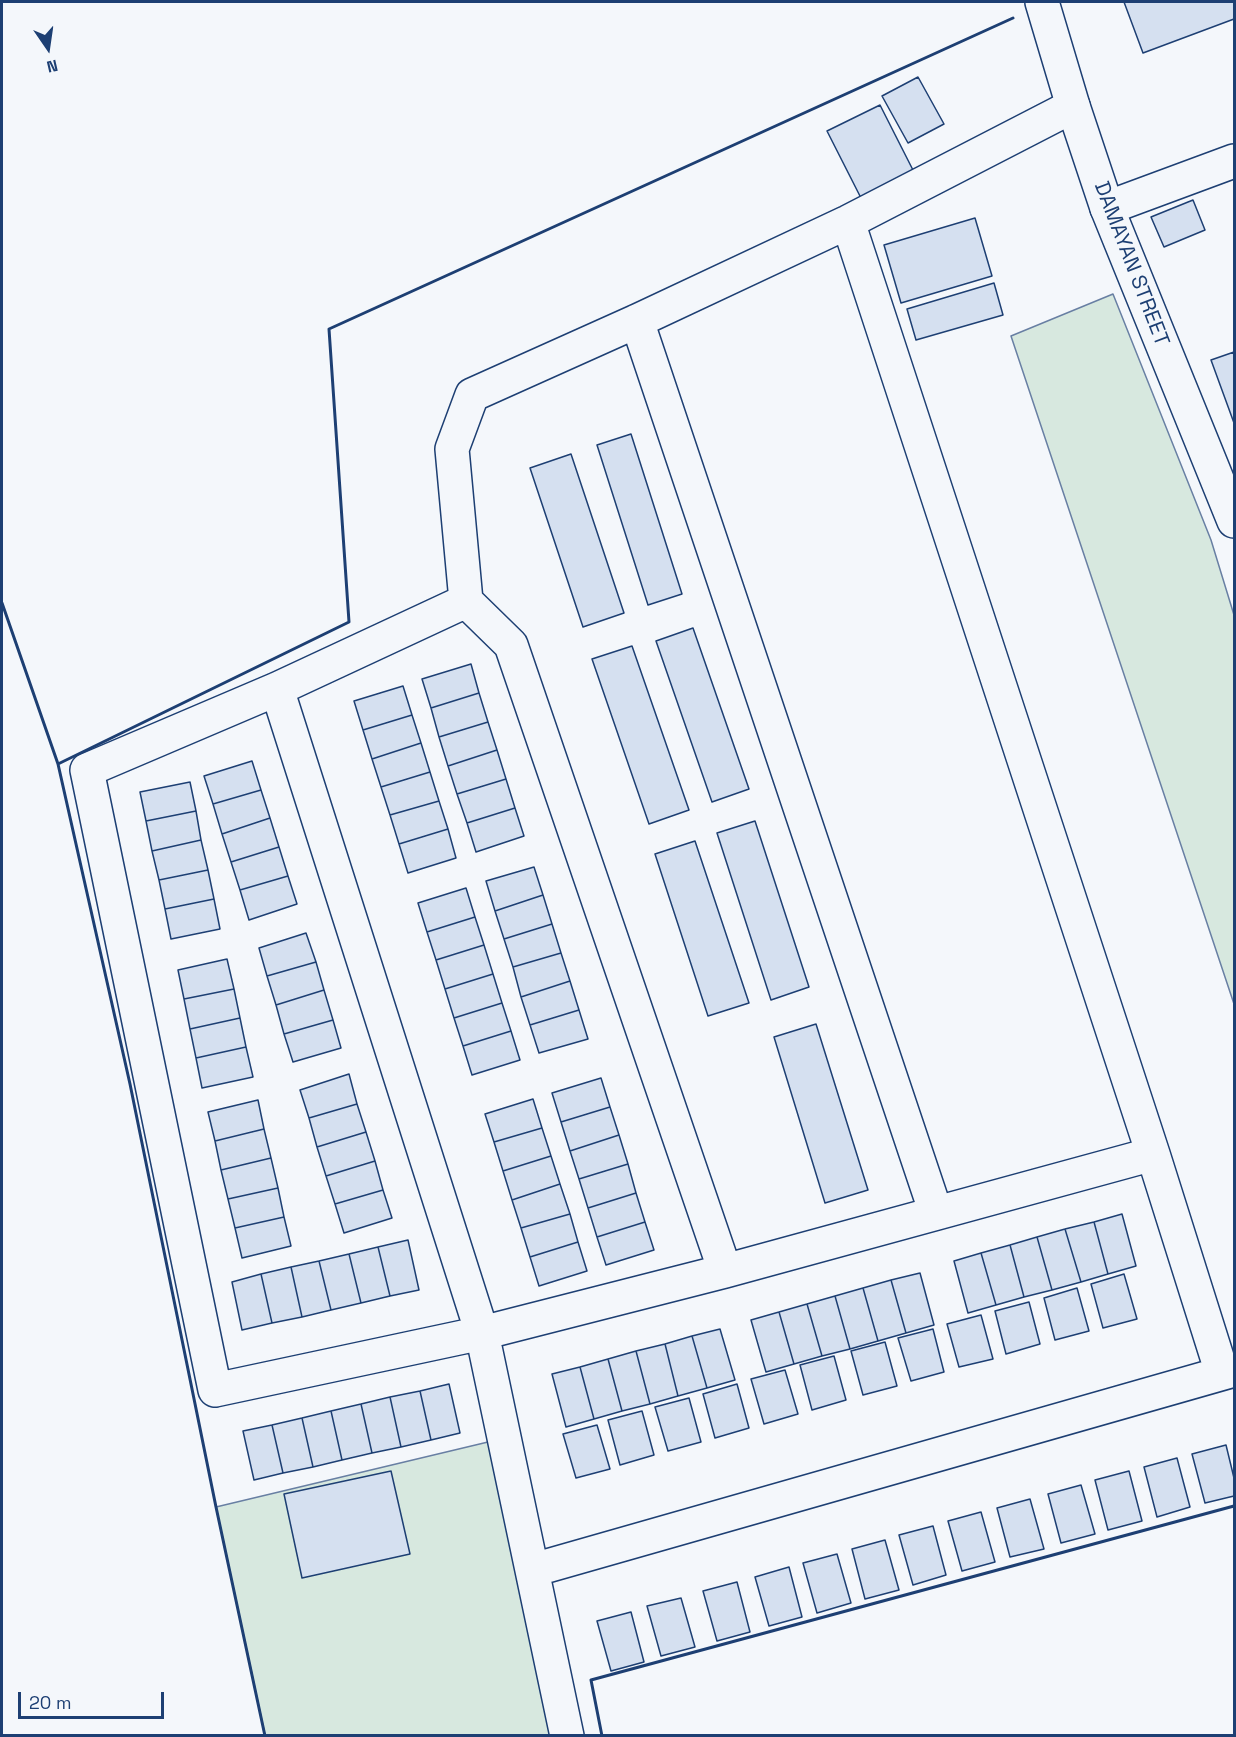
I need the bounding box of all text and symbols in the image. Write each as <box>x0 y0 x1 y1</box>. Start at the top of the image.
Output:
north arrow <box>18 18 78 78</box>
text: N <box>45 55 60 77</box>
street label: DAMAYAN STREET <box>1088 178 1174 350</box>
scale bar <box>21 1680 166 1718</box>
text: 20 m <box>29 1691 72 1714</box>

